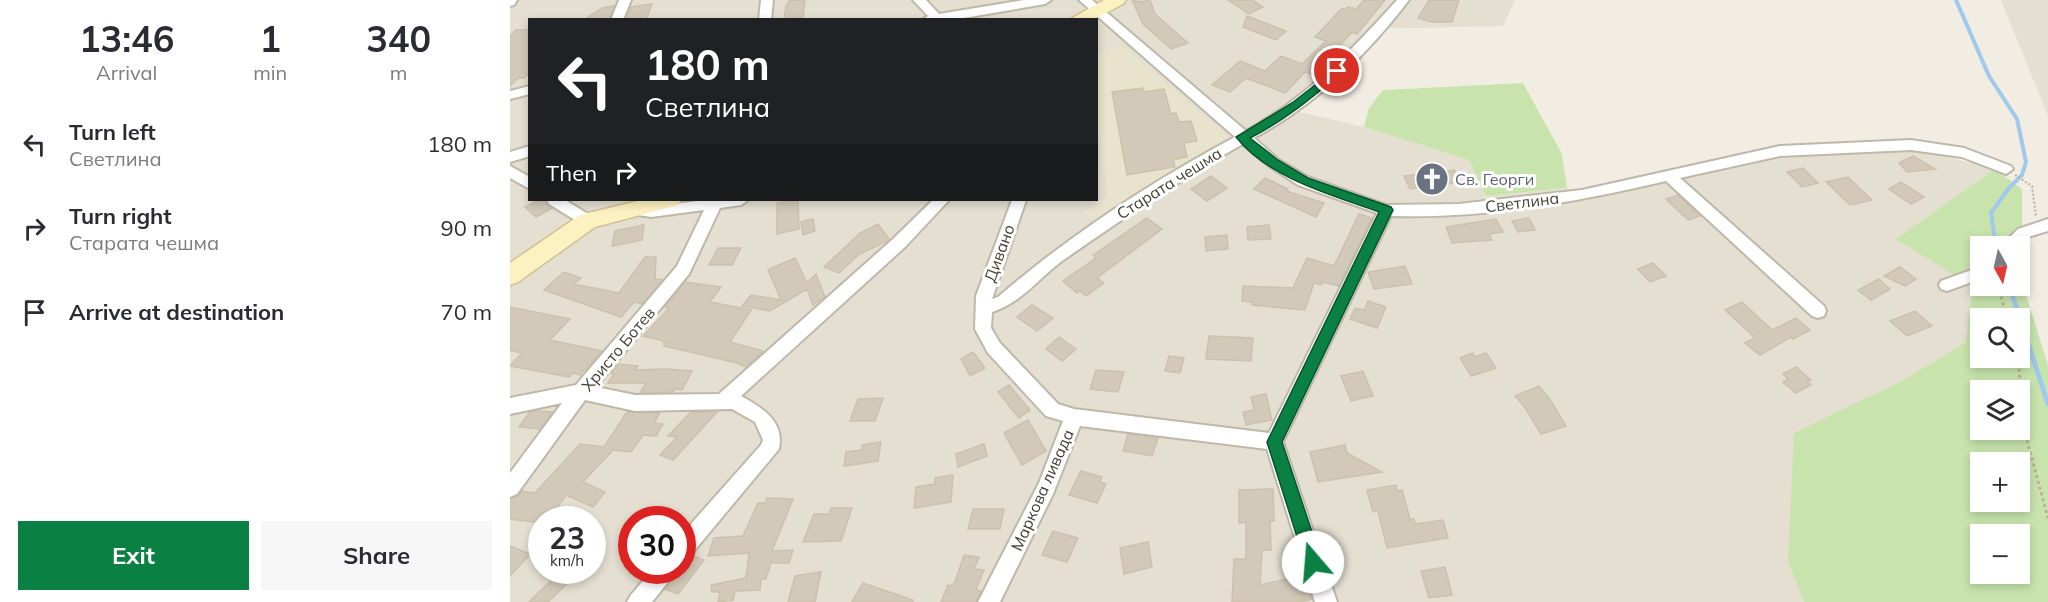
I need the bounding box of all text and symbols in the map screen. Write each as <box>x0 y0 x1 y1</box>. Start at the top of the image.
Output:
text: 13:46 <box>79 16 174 61</box>
text: 1 <box>259 16 281 61</box>
text: 340 <box>366 16 431 61</box>
text: 180 m <box>645 38 770 91</box>
icon: left <box>546 42 624 120</box>
pin <box>1311 45 1362 96</box>
icon: arrive <box>1320 54 1353 87</box>
text: Arrival <box>96 60 157 85</box>
text: min <box>253 60 287 85</box>
text: m <box>390 60 407 85</box>
text: Светлина <box>645 90 770 124</box>
text: Turn left <box>69 118 156 146</box>
icon: left <box>18 128 51 161</box>
text: 180 m <box>427 130 492 158</box>
street label: Старата чешма <box>1113 143 1225 223</box>
text: Светлина <box>69 146 162 171</box>
icon: right <box>609 156 642 189</box>
text: Then <box>546 159 597 187</box>
church icon: Св. Георги <box>1414 161 1450 197</box>
place label: Св. Георги <box>1455 169 1534 189</box>
street label: Светлина <box>1484 188 1560 216</box>
text: Turn right <box>69 202 172 230</box>
icon: right <box>18 212 51 245</box>
text: 90 m <box>441 214 492 242</box>
street label: Дивано <box>979 221 1019 285</box>
text: Старата чешма <box>69 230 219 255</box>
north arrow <box>1970 236 2030 296</box>
map controls <box>1970 236 2030 584</box>
icon: arrive <box>18 296 51 329</box>
text: Arrive at destination <box>69 298 284 326</box>
text: 70 m <box>441 298 492 326</box>
street label: Христо Ботев <box>577 303 659 395</box>
button: search <box>1970 308 2030 368</box>
button: layers <box>1970 380 2030 440</box>
street label: Маркова ливада <box>1006 426 1078 554</box>
button: + <box>1970 452 2030 512</box>
speed limit sign: 30 <box>618 506 696 584</box>
text: 23 <box>549 519 585 557</box>
button: Exit <box>18 521 249 590</box>
button: Share <box>261 521 492 590</box>
button: − <box>1970 524 2030 584</box>
position arrow <box>1281 530 1345 594</box>
text: km/h <box>550 551 584 570</box>

